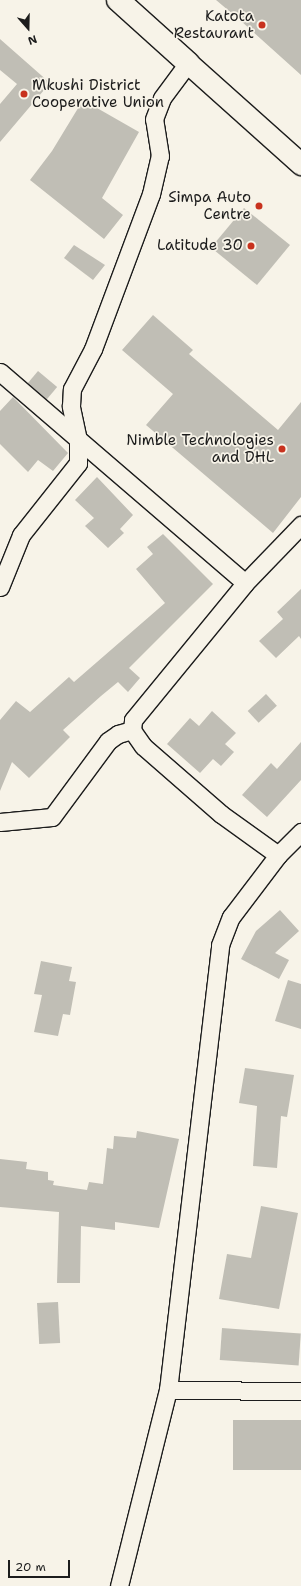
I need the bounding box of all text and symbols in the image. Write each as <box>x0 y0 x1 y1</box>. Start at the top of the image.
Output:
place label: Katota Restaurant <box>174 7 254 42</box>
north arrow <box>8 8 48 48</box>
marker: Katota Restaurant <box>257 20 267 30</box>
text: N <box>26 31 39 48</box>
place label: Mkushi District Cooperative Union <box>32 76 164 111</box>
marker: Mkushi District Cooperative Union <box>19 89 29 99</box>
place label: Simpa Auto Centre <box>168 188 251 223</box>
marker: Simpa Auto Centre <box>254 201 264 211</box>
place label: Latitude 30 <box>157 237 243 255</box>
marker: Latitude 30 <box>246 241 256 251</box>
place label: Nimble Technologies and DHL <box>126 431 274 466</box>
marker: Nimble Technologies and DHL <box>277 444 287 454</box>
scale bar <box>10 1552 72 1578</box>
text: 20 m <box>15 1559 46 1575</box>

